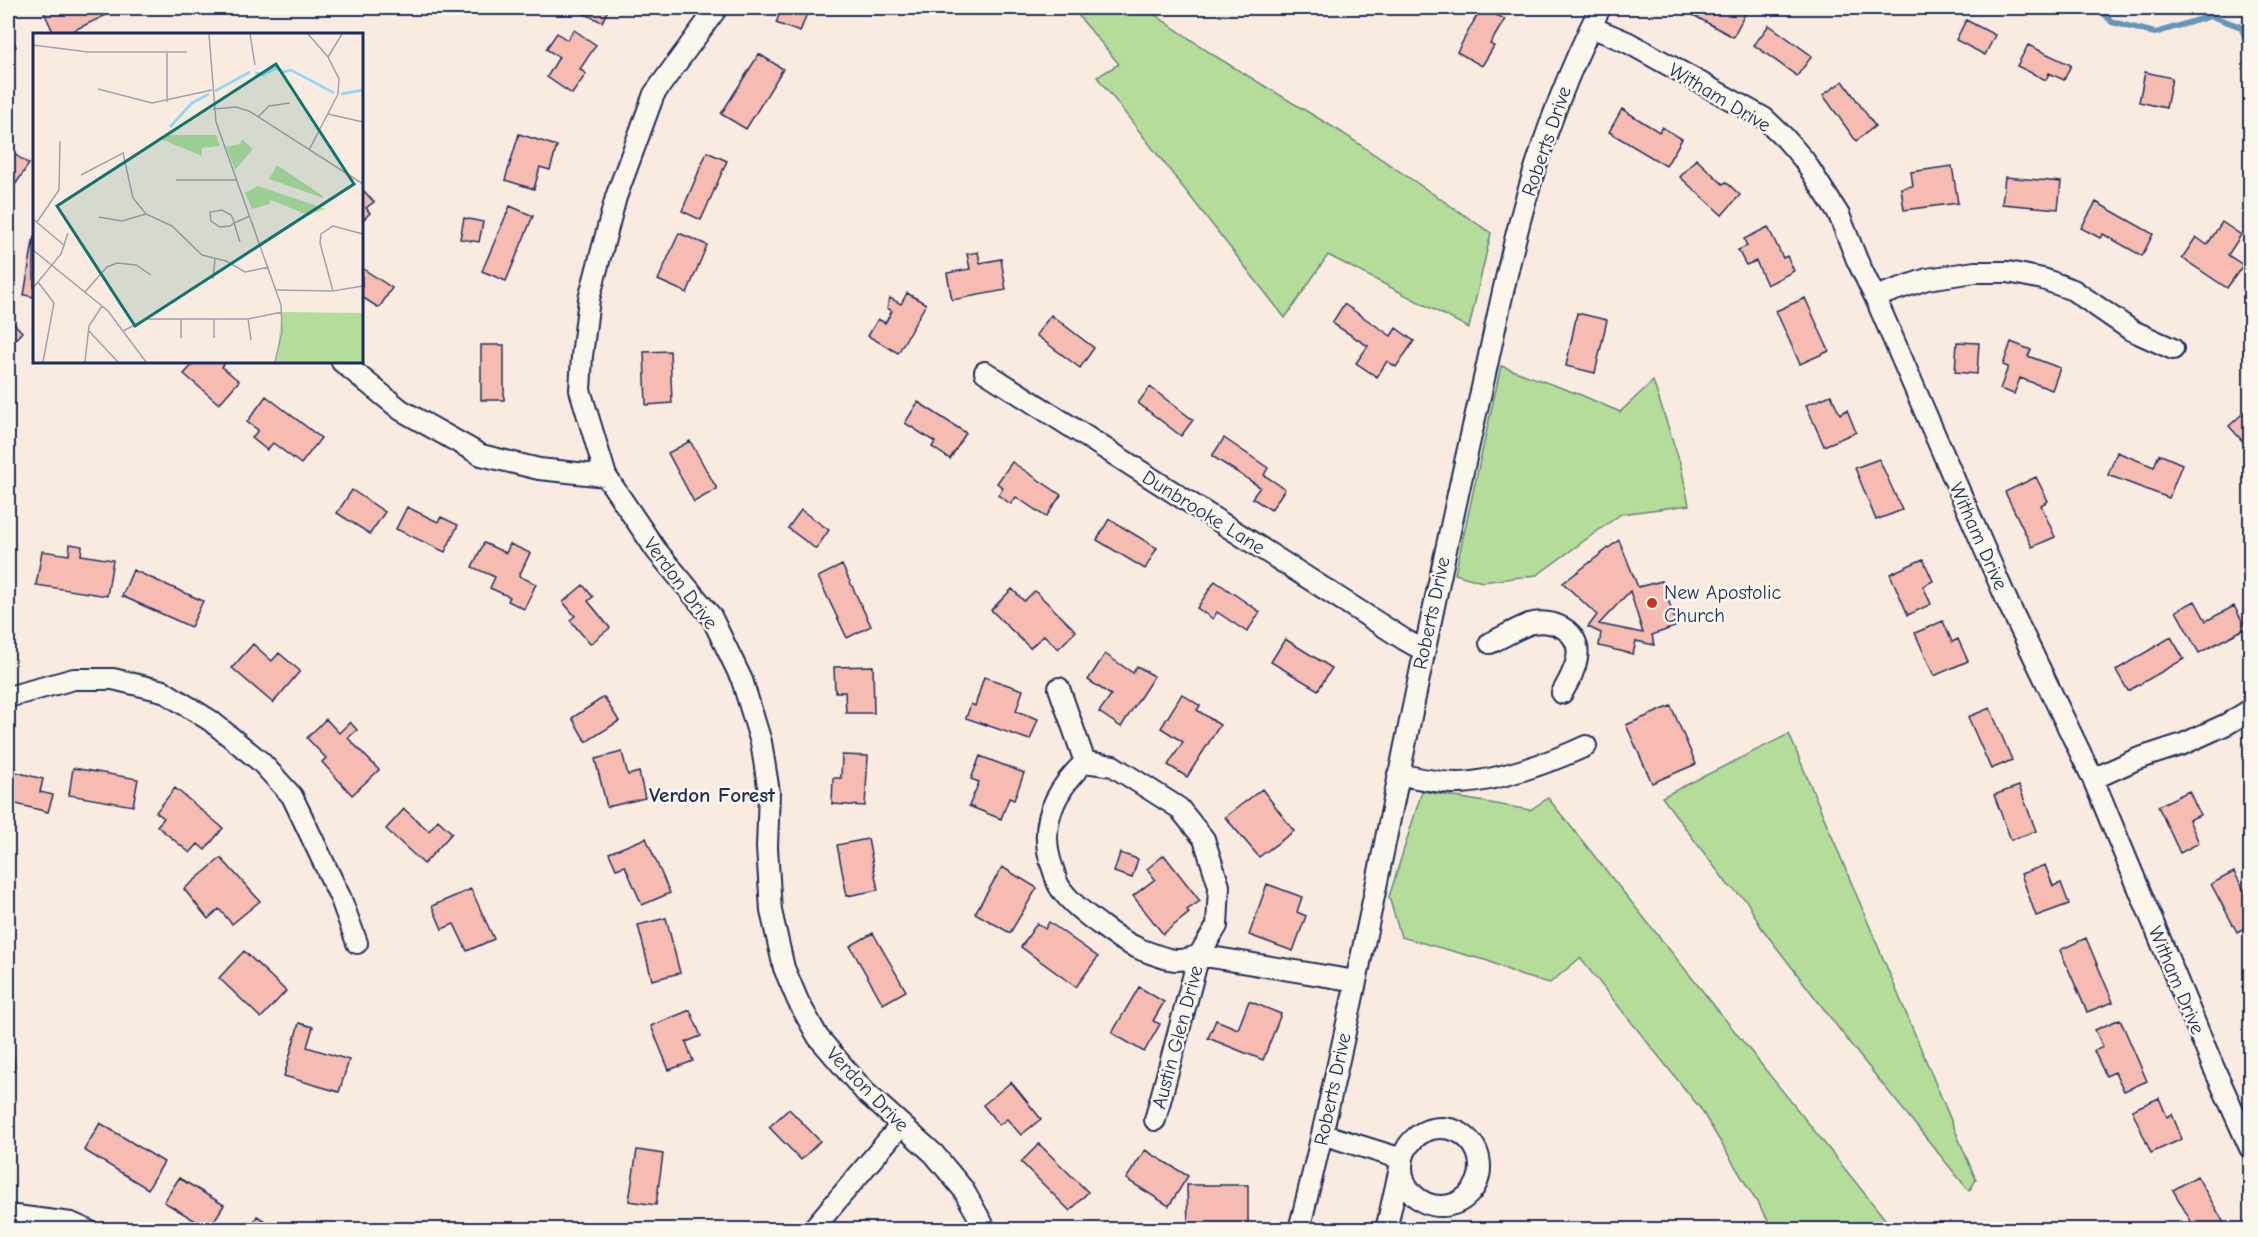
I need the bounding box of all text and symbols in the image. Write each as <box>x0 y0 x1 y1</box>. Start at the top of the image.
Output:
inset map <box>33 33 363 363</box>
street label: Witham Drive <box>1665 58 1775 137</box>
street label: Roberts Drive <box>1517 83 1576 199</box>
street label: Dunbrooke Lane <box>1138 465 1269 559</box>
street label: Witham Drive <box>1945 479 2012 593</box>
street label: Verdon Drive <box>639 533 723 634</box>
street label: Roberts Drive <box>1408 555 1455 672</box>
place label: New Apostolic Church <box>1664 581 1781 627</box>
marker: New Apostolic Church <box>1645 596 1659 610</box>
district label: Verdon Forest <box>649 783 776 807</box>
street label: Witham Drive <box>2144 923 2210 1038</box>
street label: Austin Glen Drive <box>1147 963 1208 1111</box>
street label: Roberts Drive <box>1309 1031 1356 1148</box>
street label: Verdon Drive <box>822 1042 914 1136</box>

